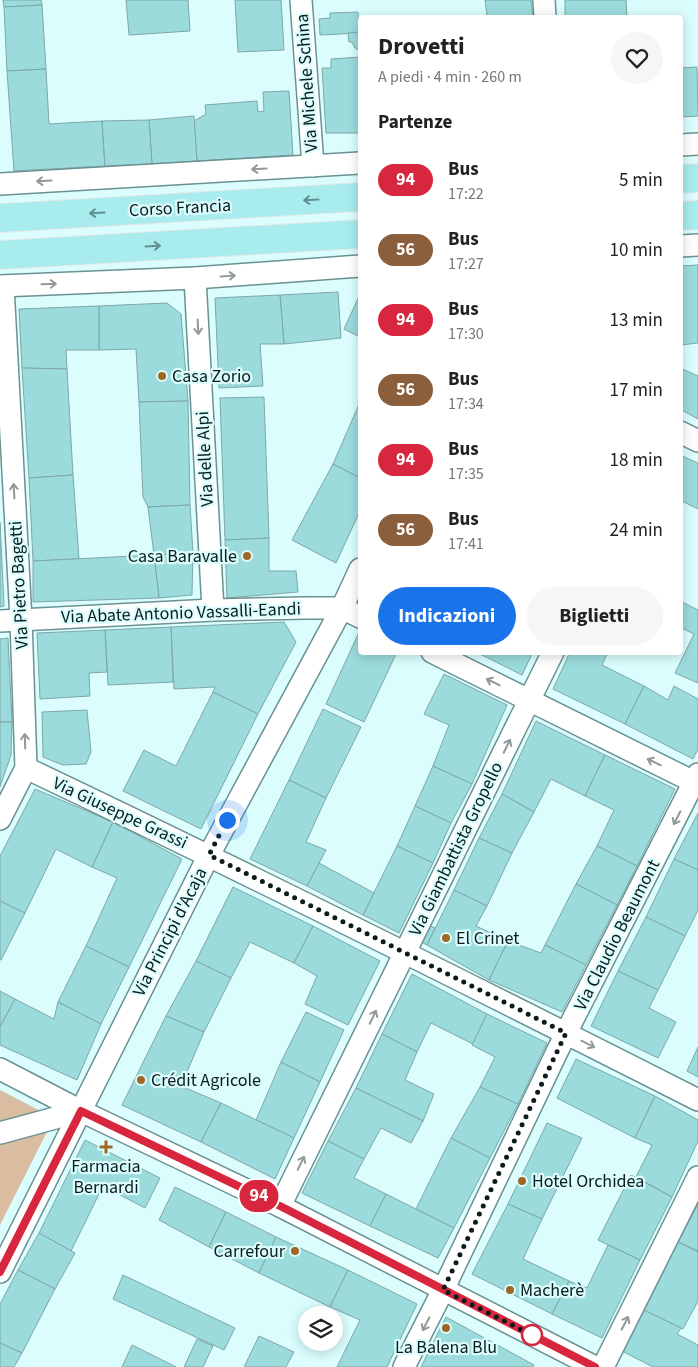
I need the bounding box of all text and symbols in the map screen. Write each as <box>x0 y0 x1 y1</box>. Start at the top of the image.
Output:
street label: Via Michele Schina <box>290 13 324 153</box>
text: Drovetti <box>378 29 465 64</box>
button: heart <box>611 32 663 84</box>
text: A piedi · 4 min · 260 m <box>378 66 522 88</box>
text: Partenze <box>378 109 452 136</box>
text: Bus <box>448 156 479 183</box>
one-way arrow <box>251 164 267 174</box>
text: 94 <box>396 167 415 192</box>
text: 5 min <box>619 167 663 194</box>
one-way arrow <box>37 177 53 186</box>
text: 17:22 <box>448 183 484 205</box>
street label: Corso Francia <box>128 193 232 223</box>
one-way arrow <box>304 196 320 205</box>
one-way arrow <box>89 208 105 217</box>
text: Bus <box>448 226 479 253</box>
text: 56 <box>396 237 415 262</box>
text: 10 min <box>609 237 663 264</box>
one-way arrow <box>145 242 161 251</box>
text: 17:27 <box>448 253 484 275</box>
one-way arrow <box>220 271 236 280</box>
one-way arrow <box>40 280 56 289</box>
text: Bus <box>448 296 479 323</box>
text: 94 <box>396 307 415 332</box>
text: 13 min <box>609 307 663 334</box>
one-way arrow <box>193 318 202 334</box>
text: 17:30 <box>448 323 484 345</box>
place label: Casa Zorio <box>172 364 251 389</box>
text: Bus <box>448 366 479 393</box>
marker: Casa Zorio <box>156 370 168 382</box>
text: 56 <box>396 377 415 402</box>
text: 17 min <box>609 377 663 404</box>
text: 17:34 <box>448 393 484 415</box>
street label: Via delle Alpi <box>190 411 220 507</box>
text: Bus <box>448 436 479 463</box>
text: 94 <box>396 447 415 472</box>
text: 18 min <box>609 447 663 474</box>
text: 17:35 <box>448 463 484 485</box>
one-way arrow <box>10 484 19 500</box>
text: Bus <box>448 506 479 533</box>
text: 56 <box>396 517 415 542</box>
text: 24 min <box>609 517 663 544</box>
street label: Via Pietro Bagetti <box>3 520 35 650</box>
text: 17:41 <box>448 533 484 555</box>
place label: Casa Baravalle <box>128 544 237 569</box>
marker: Casa Baravalle <box>241 550 253 562</box>
button: Indicazioni <box>378 587 516 645</box>
button: Biglietti <box>526 587 663 645</box>
street label: Via Abate Antonio Vassalli-Eandi <box>61 596 301 630</box>
one-way arrow <box>486 677 501 687</box>
one-way arrow <box>20 733 29 749</box>
one-way arrow <box>503 739 513 754</box>
one-way arrow <box>647 757 662 766</box>
street label: Via Giambattista Gropello <box>403 758 509 940</box>
street label: Via Giuseppe Grassi <box>48 771 192 855</box>
your location <box>215 808 240 833</box>
one-way arrow <box>672 810 682 825</box>
street label: Via Claudio Beaumont <box>568 855 666 1015</box>
street label: Via Principi d'Acaja <box>127 863 213 1001</box>
place label: El Crinet <box>456 926 519 951</box>
marker: El Crinet <box>440 932 452 944</box>
one-way arrow <box>369 1010 378 1025</box>
one-way arrow <box>580 1040 595 1049</box>
place label: Crédit Agricole <box>151 1068 261 1093</box>
marker: Crédit Agricole <box>135 1074 147 1086</box>
marker: Farmacia Bernardi <box>100 1141 112 1153</box>
place label: Farmacia Bernardi <box>71 1154 141 1200</box>
one-way arrow <box>296 1155 306 1170</box>
place label: Hotel Orchidea <box>532 1169 644 1194</box>
marker: Hotel Orchidea <box>516 1175 528 1187</box>
line badge: 94 <box>236 1180 282 1212</box>
text: 94 <box>249 1183 269 1208</box>
place label: Carrefour <box>214 1239 286 1264</box>
marker: Carrefour <box>289 1245 301 1257</box>
place label: Macherè <box>520 1278 584 1303</box>
marker: Macherè <box>504 1284 516 1296</box>
map controls <box>298 1306 343 1351</box>
button: layers <box>298 1306 343 1351</box>
one-way arrow <box>421 1316 430 1331</box>
one-way arrow <box>620 1316 630 1331</box>
marker: La Balena Blu <box>440 1322 452 1334</box>
unlabelled marker <box>521 1324 543 1346</box>
place label: La Balena Blu <box>395 1335 497 1360</box>

